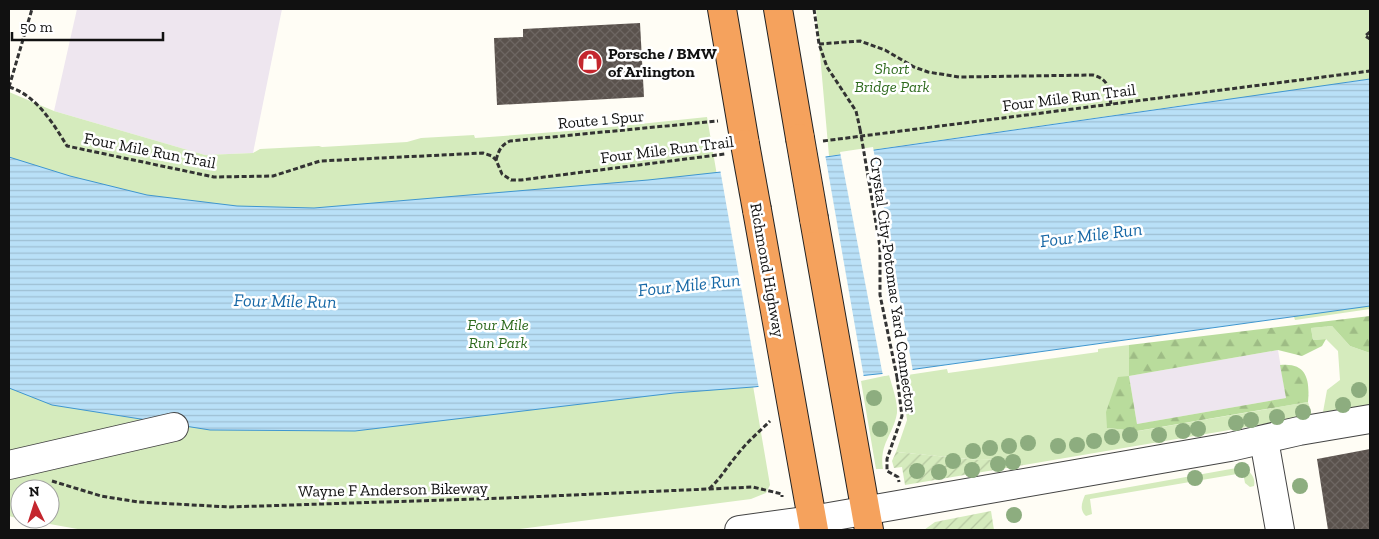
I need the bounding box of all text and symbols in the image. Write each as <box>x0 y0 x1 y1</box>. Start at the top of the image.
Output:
scale bar <box>12 10 164 42</box>
text: 50 m <box>20 18 53 36</box>
place label: Porsche / BMW of Arlington <box>608 44 717 81</box>
shop icon: Porsche / BMW of Arlington <box>577 49 603 75</box>
park label: Short Bridge Park <box>854 59 930 96</box>
street label: Four Mile Run Trail <box>1001 80 1137 115</box>
street label: Route 1 Spur <box>557 106 645 133</box>
street label: Four Mile Run Trail <box>82 128 218 173</box>
street label: Four Mile Run Trail <box>599 132 735 167</box>
street label: Crystal City-Potomac Yard Connector <box>866 156 921 415</box>
street label: Richmond Highway <box>746 201 789 340</box>
water label: Four Mile Run <box>1039 218 1143 252</box>
water label: Four Mile Run <box>637 269 741 301</box>
water label: Four Mile Run <box>233 289 337 313</box>
park label: Four Mile Run Park <box>467 315 529 352</box>
street label: Wayne F Anderson Bikeway <box>298 478 489 501</box>
north arrow <box>10 479 60 529</box>
text: N <box>28 483 40 500</box>

